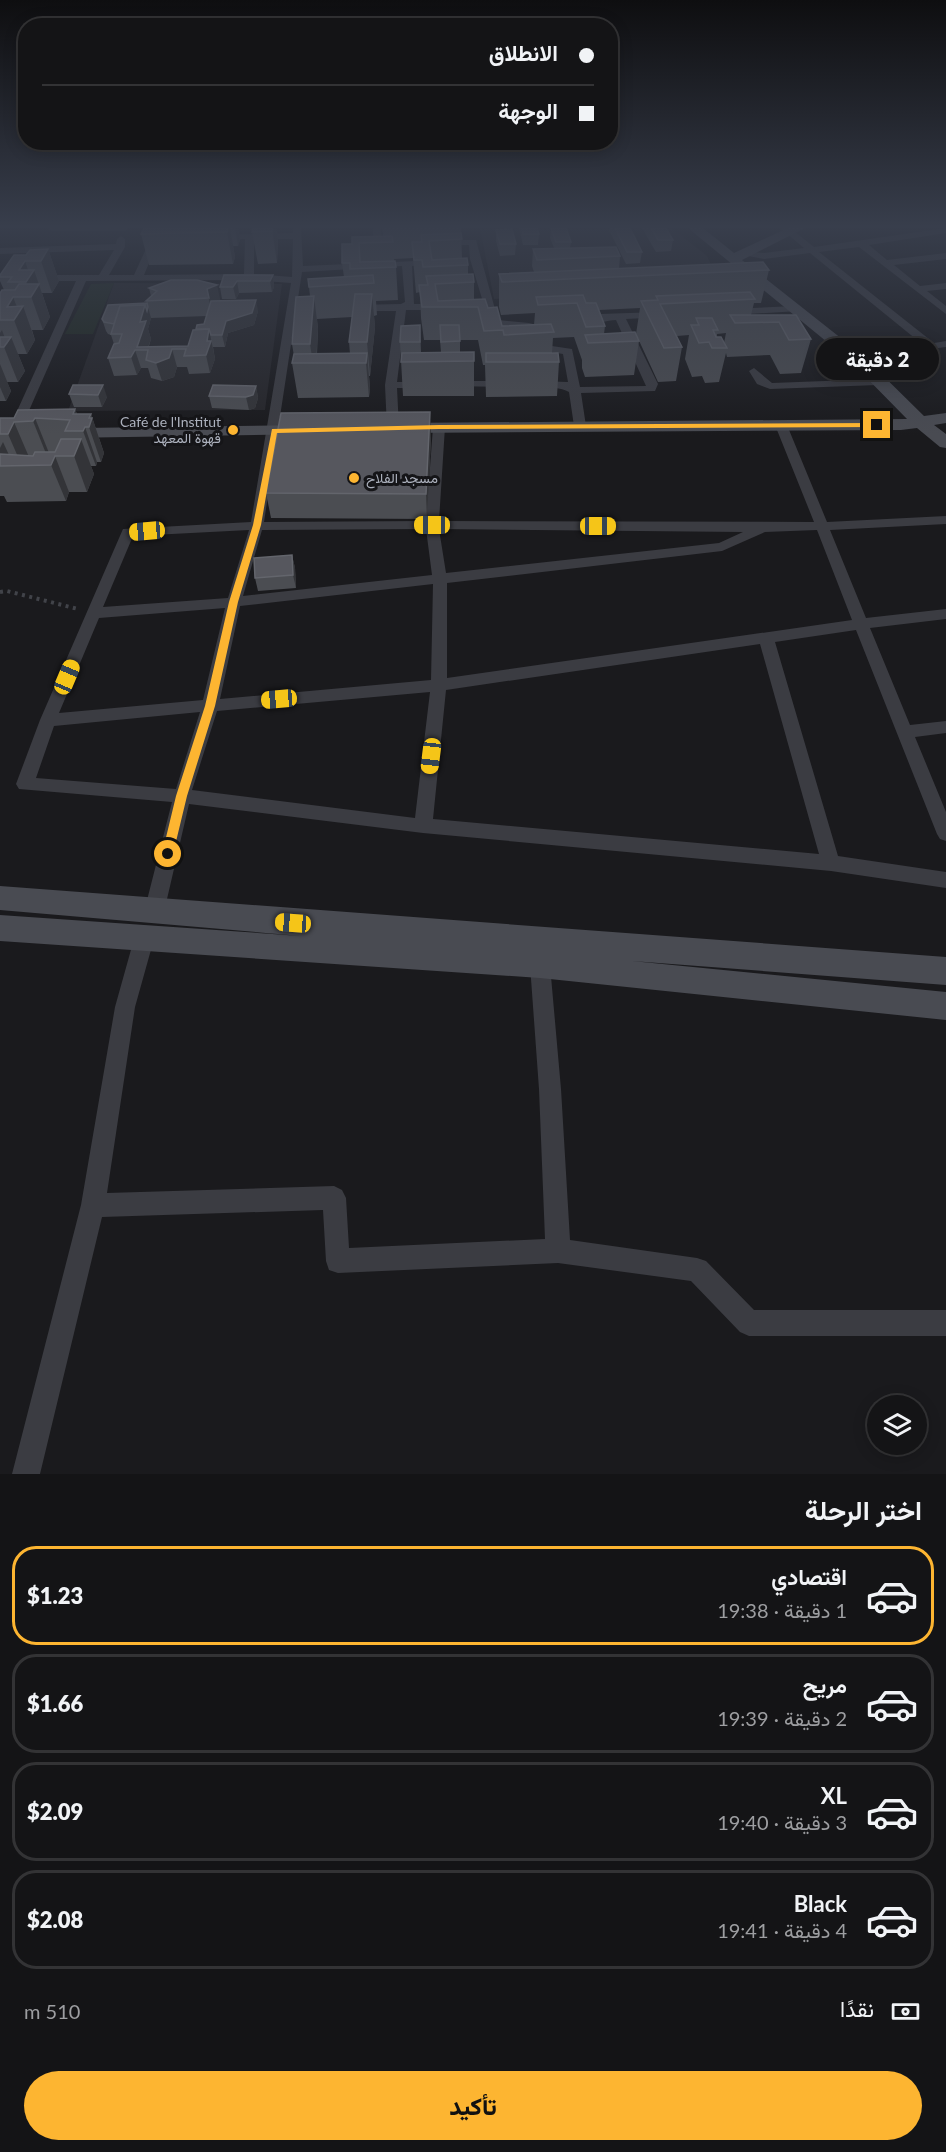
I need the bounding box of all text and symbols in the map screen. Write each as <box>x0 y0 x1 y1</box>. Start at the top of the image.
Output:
text: الانطلاق <box>489 39 558 66</box>
text: الوجهة <box>498 97 558 124</box>
callout: 2 دقيقة <box>816 338 938 380</box>
text: 2 دقيقة <box>846 347 909 371</box>
route end <box>863 411 890 438</box>
place label: Café de l'Institut قهوة المعهد <box>120 413 221 447</box>
marker: Café de l'Institut قهوة المعهد <box>226 423 240 437</box>
place label: مسجد الفلاح <box>366 469 438 489</box>
marker: مسجد الفلاح <box>347 471 361 485</box>
car <box>414 516 450 534</box>
car <box>580 517 616 535</box>
car <box>128 520 166 542</box>
car <box>52 657 82 697</box>
car <box>260 688 298 710</box>
car <box>420 737 442 775</box>
route start <box>154 840 181 867</box>
car <box>274 913 312 933</box>
map controls <box>867 1395 927 1455</box>
button: layers <box>867 1395 927 1455</box>
text: اختر الرحلة <box>805 1493 922 1526</box>
text: اقتصادي <box>771 1563 847 1590</box>
icon: car <box>865 1569 919 1623</box>
text: $1.23 <box>27 1582 83 1609</box>
text: 1 دقيقة · 19:38 <box>717 1598 847 1622</box>
text: مريح <box>803 1671 847 1698</box>
icon: car <box>865 1677 919 1731</box>
text: $1.66 <box>27 1690 83 1717</box>
text: 2 دقيقة · 19:39 <box>717 1706 847 1730</box>
text: XL <box>821 1782 847 1809</box>
icon: car <box>865 1785 919 1839</box>
text: $2.09 <box>27 1798 83 1825</box>
text: 3 دقيقة · 19:40 <box>717 1810 847 1834</box>
text: Black <box>794 1890 847 1917</box>
icon: car <box>865 1893 919 1947</box>
text: $2.08 <box>27 1906 83 1933</box>
text: 4 دقيقة · 19:41 <box>717 1918 847 1942</box>
text: نقدًا <box>840 1995 874 2022</box>
icon: cash <box>889 1995 922 2028</box>
text: 510 m <box>24 1999 80 2023</box>
button: تأكيد <box>24 2071 922 2140</box>

